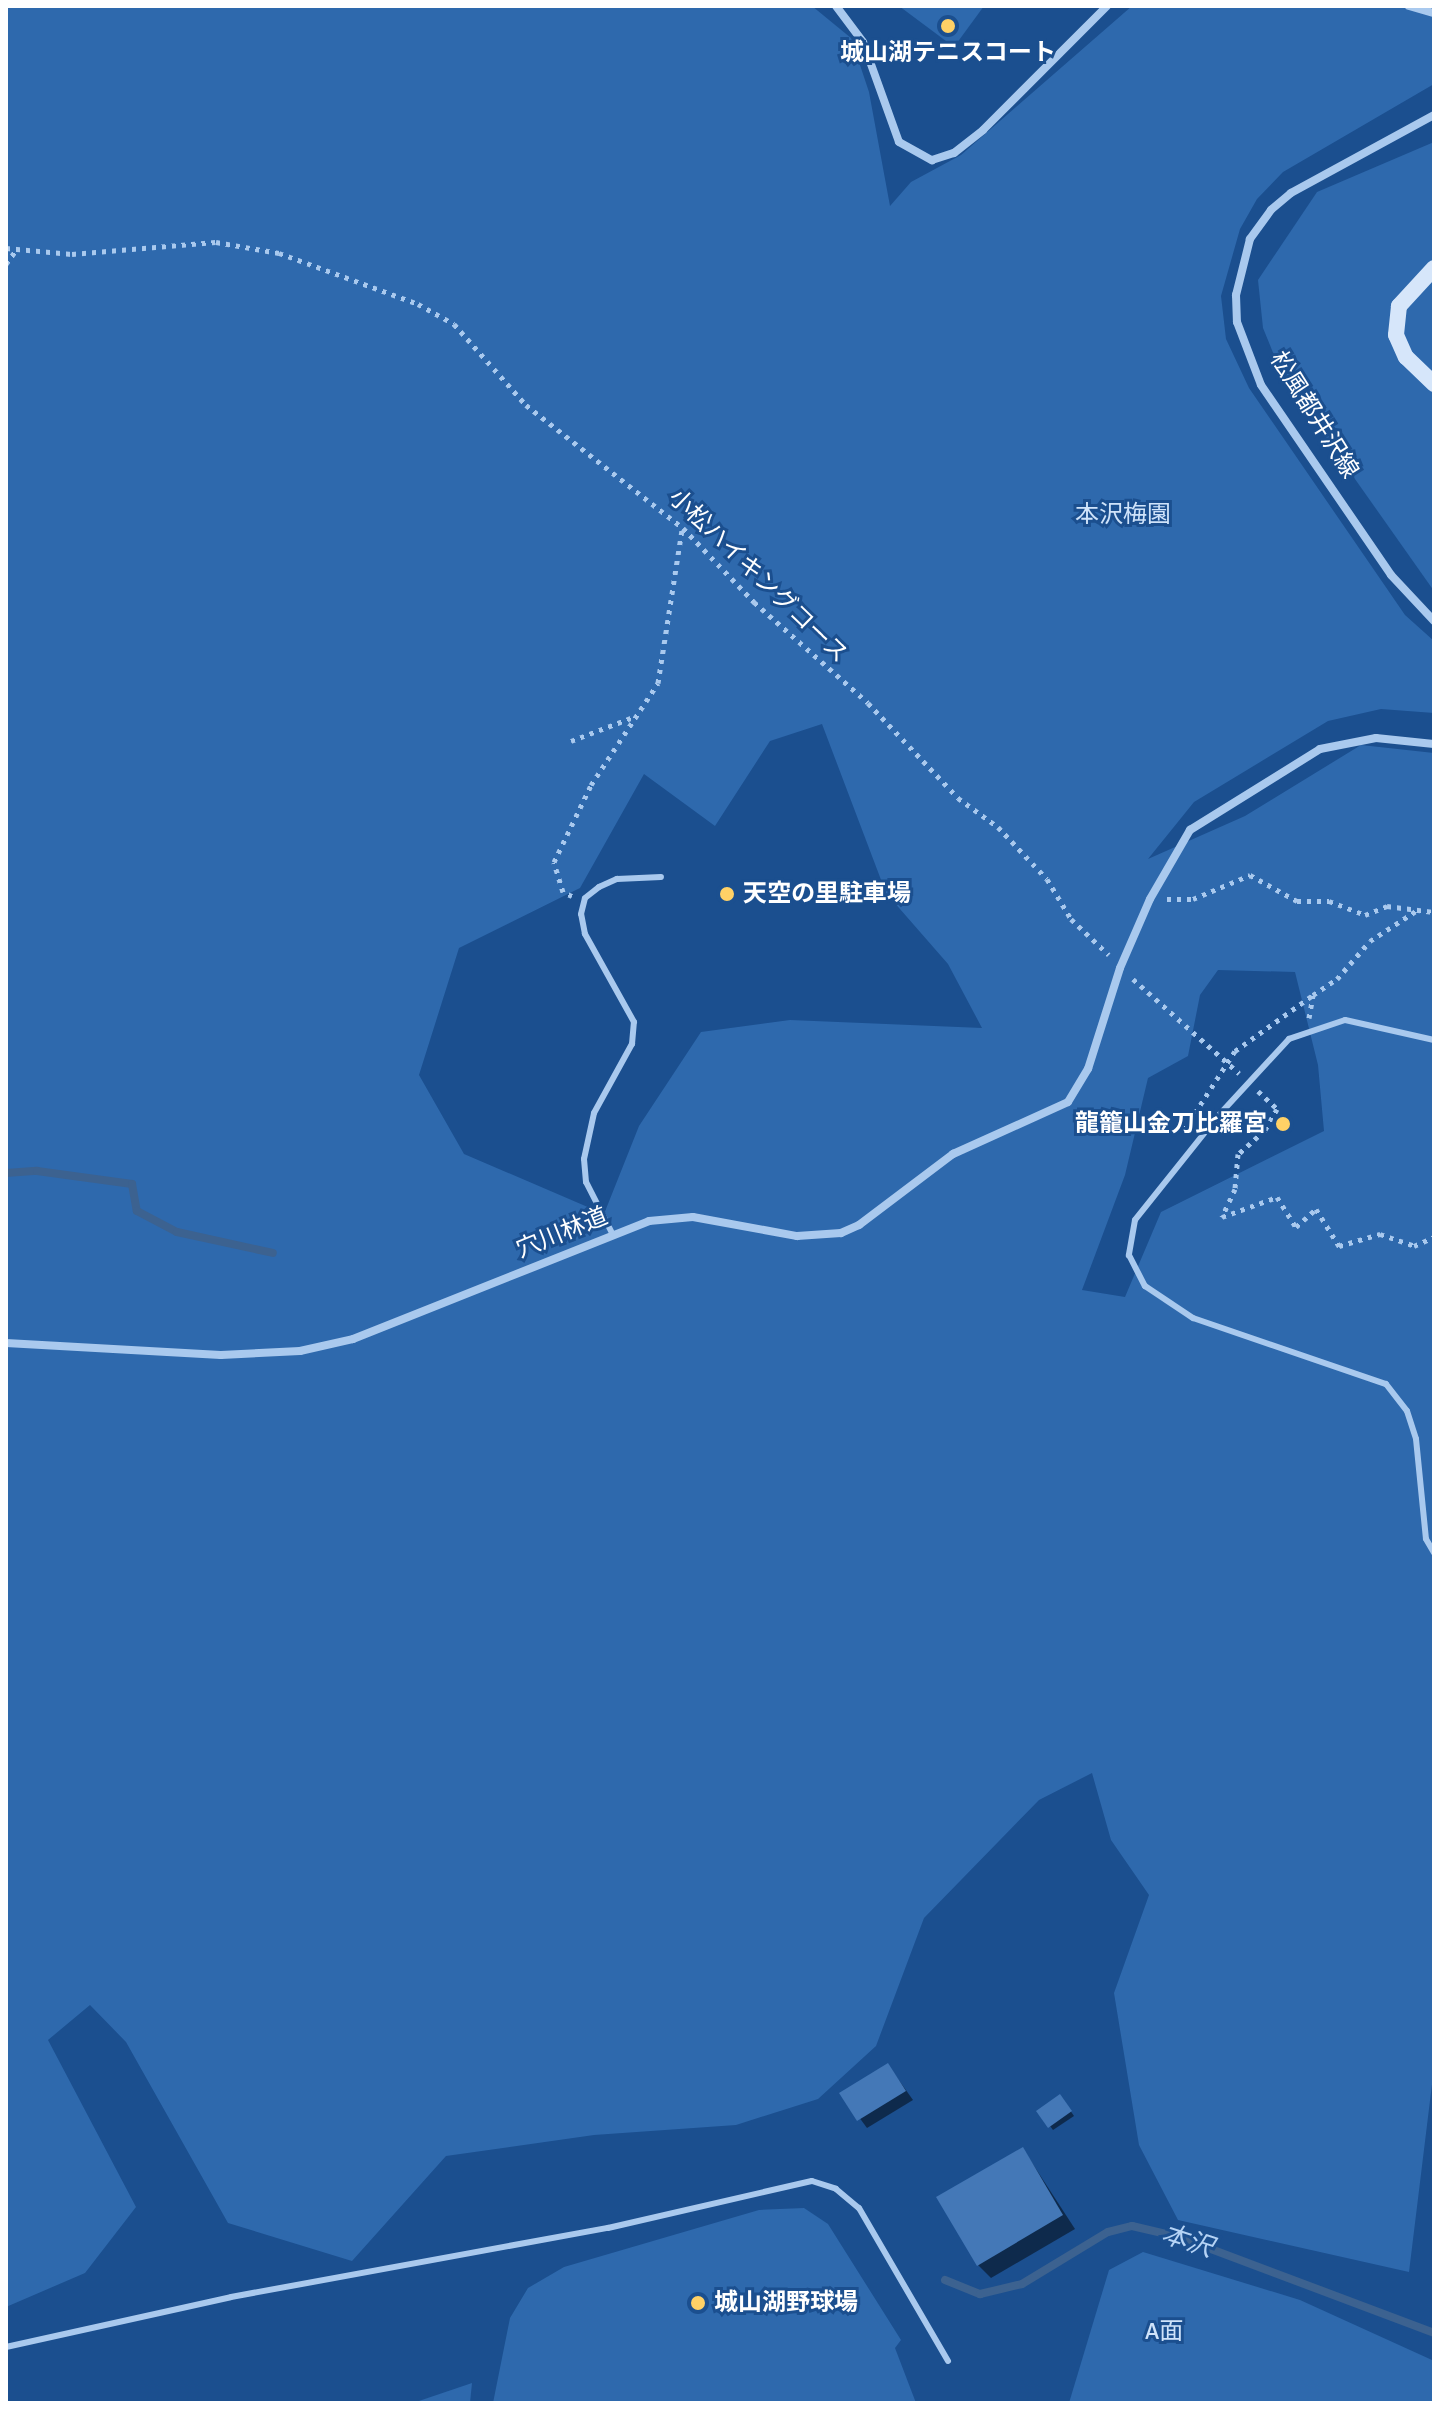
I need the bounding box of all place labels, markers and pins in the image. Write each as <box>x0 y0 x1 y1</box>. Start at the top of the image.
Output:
marker: 城山湖テニスコート <box>939 17 957 35</box>
place label: 城山湖テニスコート <box>840 39 1056 67</box>
place label: 天空の里駐車場 <box>743 880 911 908</box>
marker: 天空の里駐車場 <box>718 885 736 903</box>
place label: 龍籠山金刀比羅宮 <box>1075 1110 1267 1138</box>
marker: 龍籠山金刀比羅宮 <box>1274 1115 1292 1133</box>
place label: 城山湖野球場 <box>714 2289 858 2317</box>
marker: 城山湖野球場 <box>689 2294 707 2312</box>

